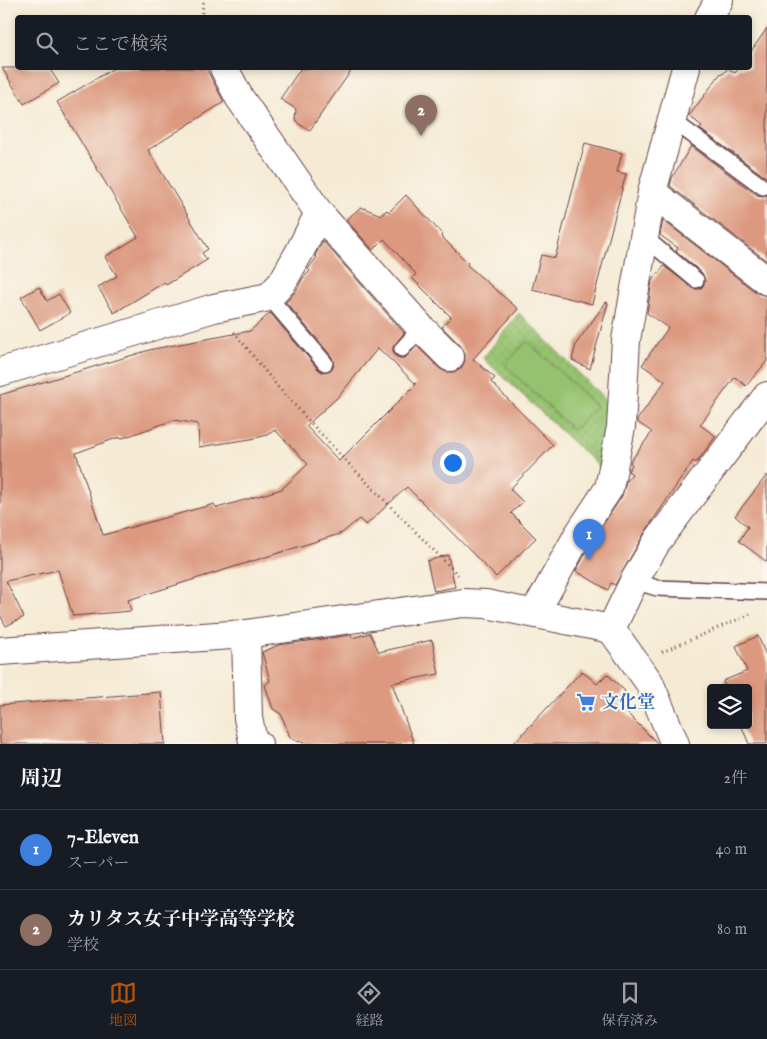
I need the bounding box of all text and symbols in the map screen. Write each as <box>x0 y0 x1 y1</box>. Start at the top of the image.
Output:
search box <box>15 15 752 70</box>
icon: search <box>33 29 61 57</box>
text: ここで検索 <box>73 33 168 57</box>
pin: 2 <box>405 95 437 136</box>
your location <box>440 450 466 476</box>
pin: 1 <box>573 519 605 560</box>
map controls <box>707 684 752 729</box>
button: layers <box>707 684 752 729</box>
supermarket icon: 文化堂 <box>575 691 597 713</box>
place label: 文化堂 <box>601 692 655 715</box>
text: 周辺 <box>20 766 62 793</box>
text: 2件 <box>723 769 747 789</box>
text: 7-Eleven <box>67 826 139 850</box>
text: 1 <box>33 840 39 860</box>
text: 40 m <box>715 840 747 860</box>
text: スーパー <box>67 854 129 874</box>
text: カリタス女子中学高等学校 <box>67 908 295 932</box>
text: 2 <box>32 920 40 940</box>
text: 80 m <box>717 920 747 940</box>
text: 学校 <box>67 936 99 956</box>
tab: 地図 <box>109 979 137 1030</box>
tab: 経路 <box>355 979 383 1030</box>
tab: 保存済み <box>602 979 658 1030</box>

